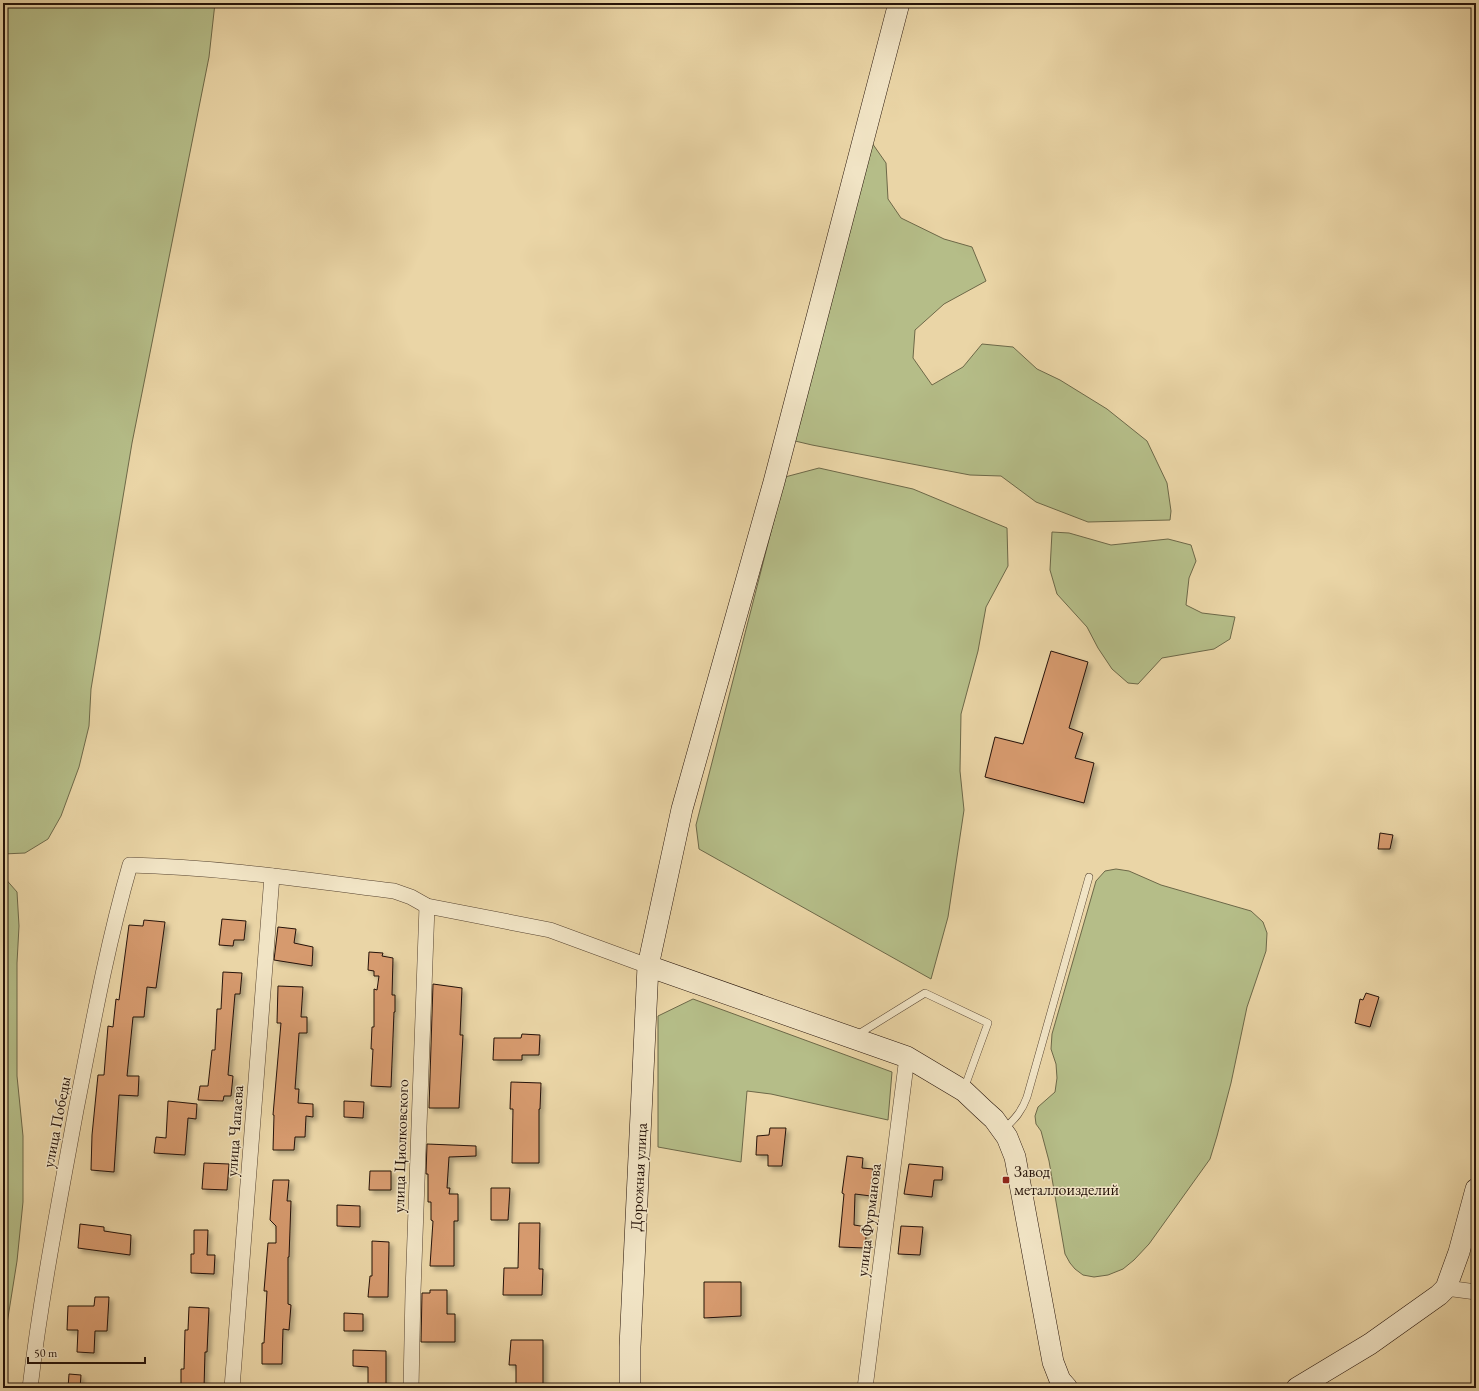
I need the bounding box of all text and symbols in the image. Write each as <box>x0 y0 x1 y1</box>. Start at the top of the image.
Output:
street label: улица Победы <box>37 1074 76 1170</box>
street label: улица Циолковского <box>388 1079 413 1213</box>
street label: улица Чапаева <box>221 1084 248 1177</box>
street label: Дорожная улица <box>625 1122 652 1232</box>
place label: Завод металлоизделий <box>1014 1161 1119 1200</box>
street label: улица Фурманова <box>851 1162 886 1278</box>
marker: Завод металлоизделий <box>1001 1175 1011 1185</box>
scale bar <box>28 1339 145 1365</box>
text: 50 m <box>34 1345 58 1361</box>

